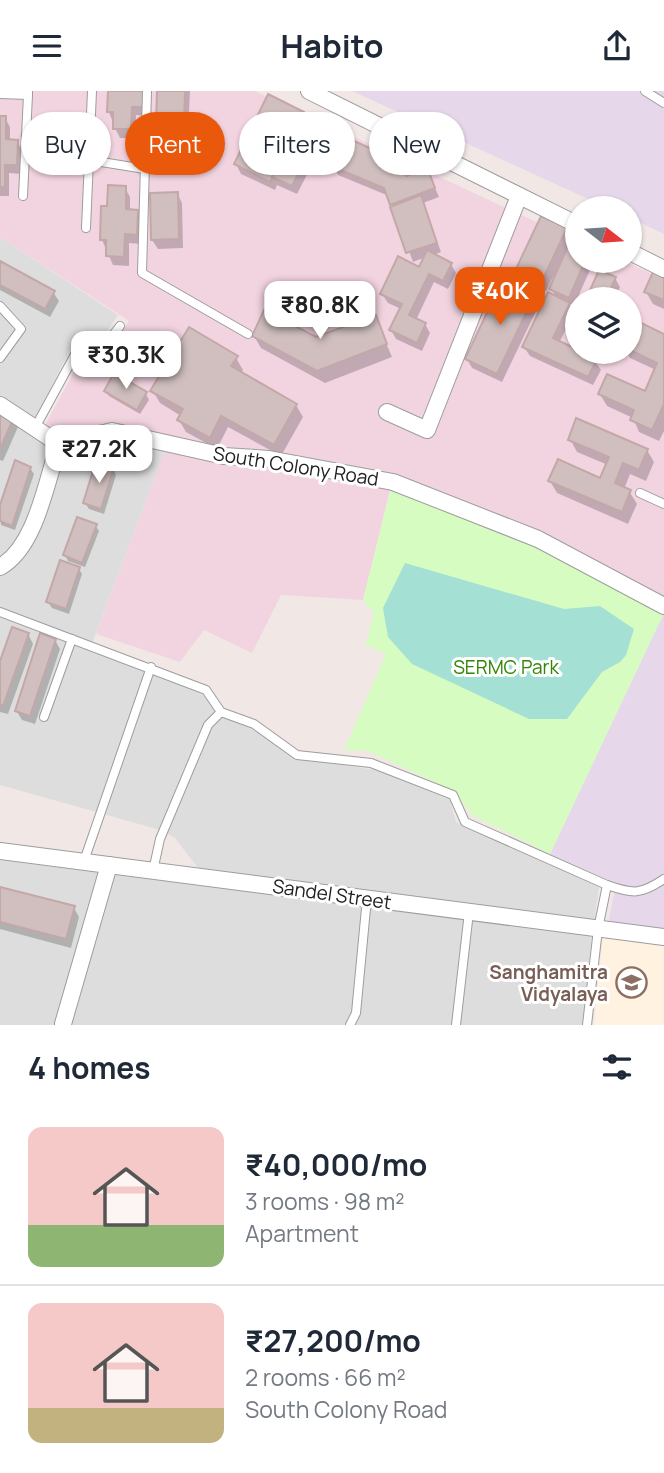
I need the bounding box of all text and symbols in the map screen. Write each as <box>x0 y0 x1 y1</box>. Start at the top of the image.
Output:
text: Habito <box>281 24 383 68</box>
icon: menu <box>28 27 66 65</box>
icon: share <box>598 27 636 65</box>
chip: Buy <box>21 112 111 175</box>
chip: Rent <box>125 112 225 175</box>
chip: Filters <box>239 112 355 175</box>
chip: New <box>369 112 465 175</box>
north arrow <box>565 196 642 273</box>
map controls <box>565 196 642 364</box>
pin: ₹40K <box>459 267 541 327</box>
text: ₹40K <box>471 274 529 306</box>
pin: ₹80.8K <box>263 281 377 341</box>
button: layers <box>565 287 642 364</box>
text: ₹80.8K <box>280 288 360 320</box>
pin: ₹30.3K <box>69 331 183 391</box>
text: ₹30.3K <box>87 338 165 370</box>
pin: ₹27.2K <box>42 425 156 485</box>
text: ₹27.2K <box>61 432 137 464</box>
street label: South Colony Road <box>211 440 381 492</box>
park label: SERMC Park <box>453 654 559 680</box>
street label: Sandel Street <box>271 873 393 915</box>
place label: Sanghamitra Vidyalaya <box>489 959 608 1007</box>
school or university icon: Sanghamitra Vidyalaya <box>614 966 648 1000</box>
text: 4 homes <box>28 1047 151 1088</box>
icon: filters <box>598 1048 636 1086</box>
text: ₹40,000/mo <box>245 1144 427 1185</box>
icon: home <box>84 1155 168 1239</box>
text: 3 rooms · 98 m² <box>245 1185 405 1217</box>
text: Apartment <box>245 1217 359 1249</box>
text: ₹27,200/mo <box>245 1320 421 1361</box>
icon: home <box>84 1331 168 1415</box>
text: 2 rooms · 66 m² <box>245 1361 406 1393</box>
text: South Colony Road <box>245 1393 447 1425</box>

